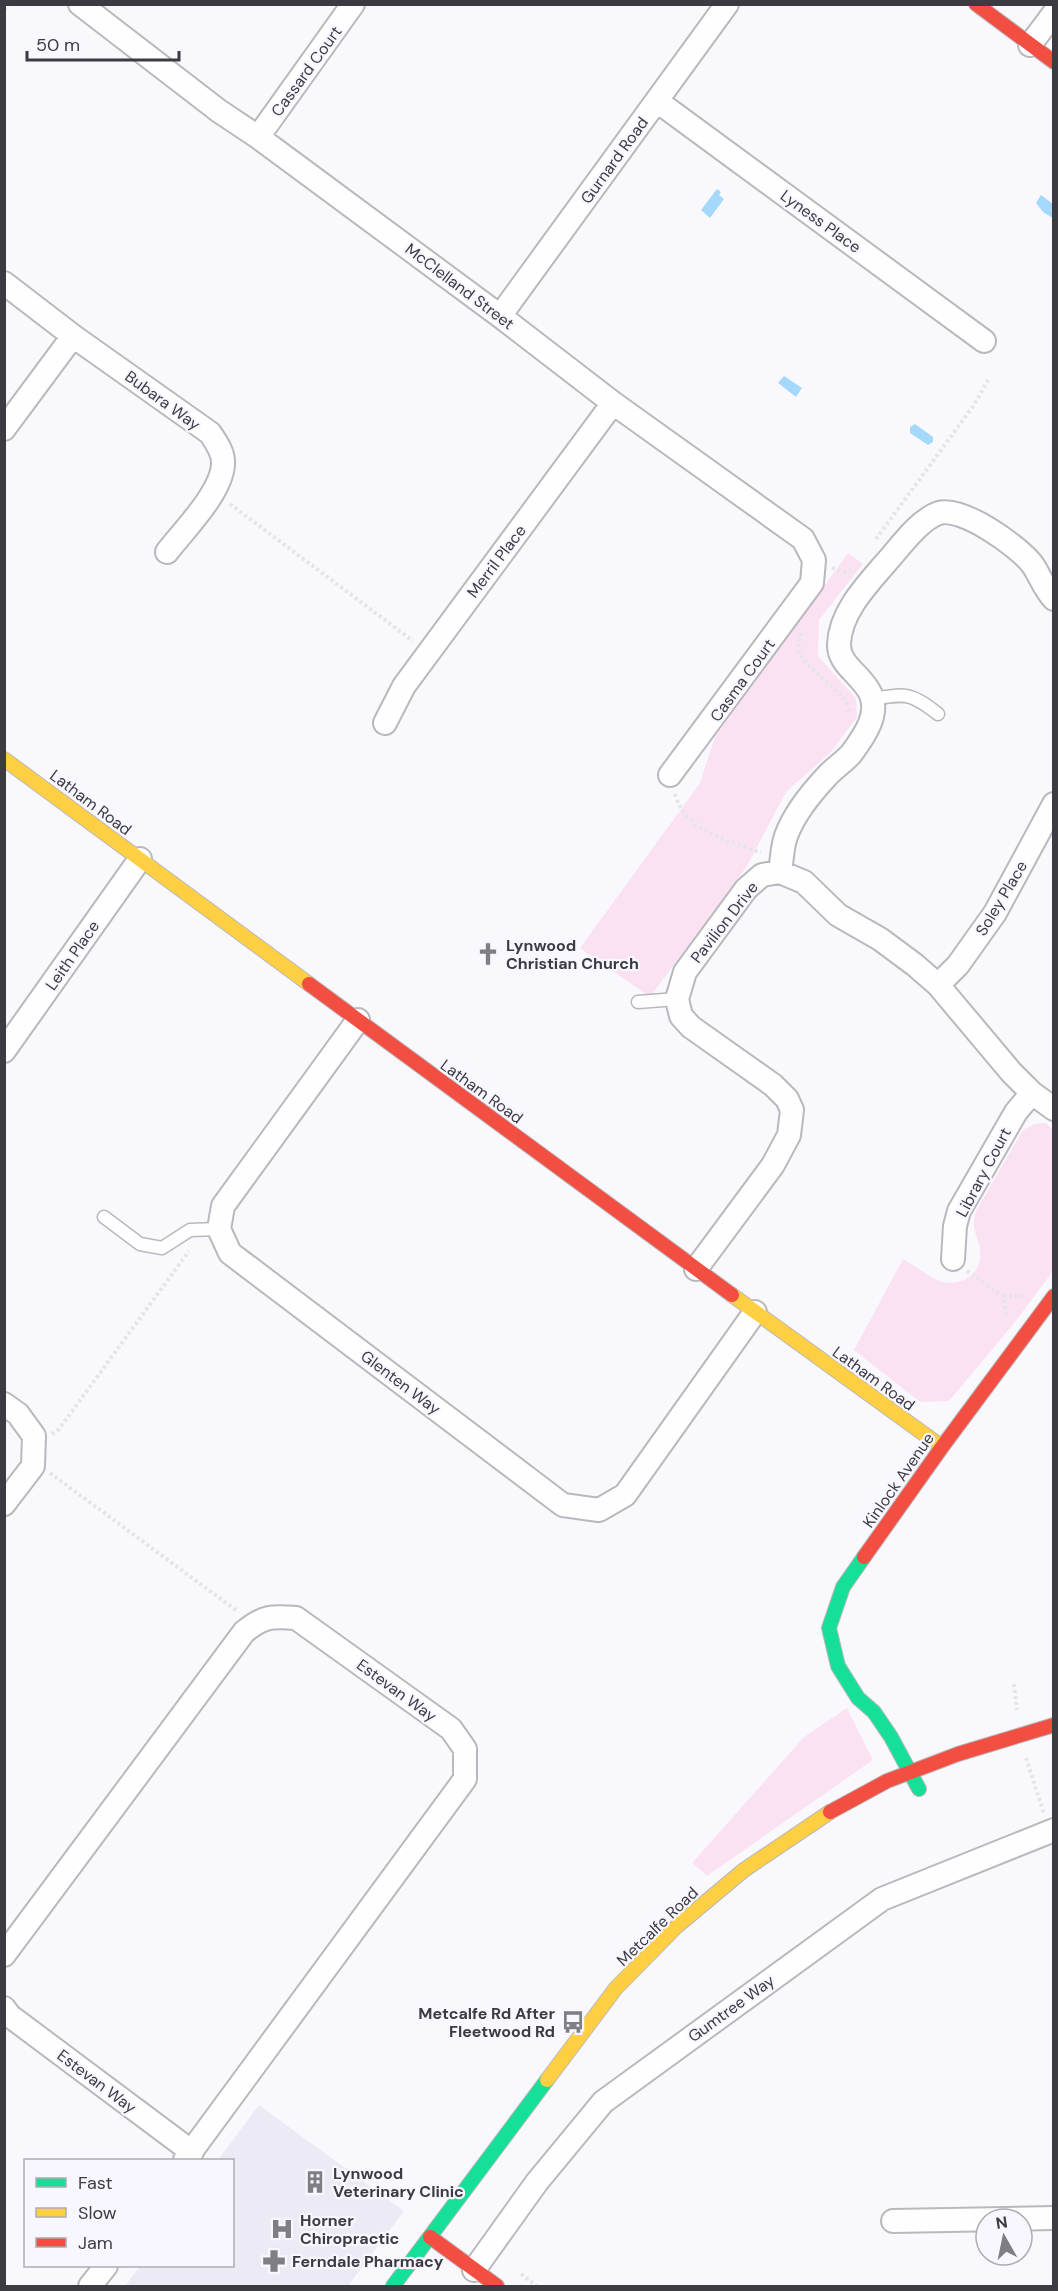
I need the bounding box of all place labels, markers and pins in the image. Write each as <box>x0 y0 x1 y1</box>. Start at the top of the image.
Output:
place label: Lynwood Christian Church <box>506 935 639 974</box>
church icon: Lynwood Christian Church <box>475 941 501 967</box>
place label: Metcalfe Rd After Fleetwood Rd <box>418 2003 555 2042</box>
bus stop icon: Metcalfe Rd After Fleetwood Rd <box>560 2009 586 2035</box>
place label: Lynwood Veterinary Clinic <box>333 2163 464 2202</box>
building icon: Lynwood Veterinary Clinic <box>302 2169 328 2195</box>
place label: Horner Chiropractic <box>300 2210 399 2249</box>
hospital icon: Horner Chiropractic <box>269 2216 295 2242</box>
pharmacy icon: Ferndale Pharmacy <box>261 2248 287 2274</box>
place label: Ferndale Pharmacy <box>292 2251 444 2272</box>

